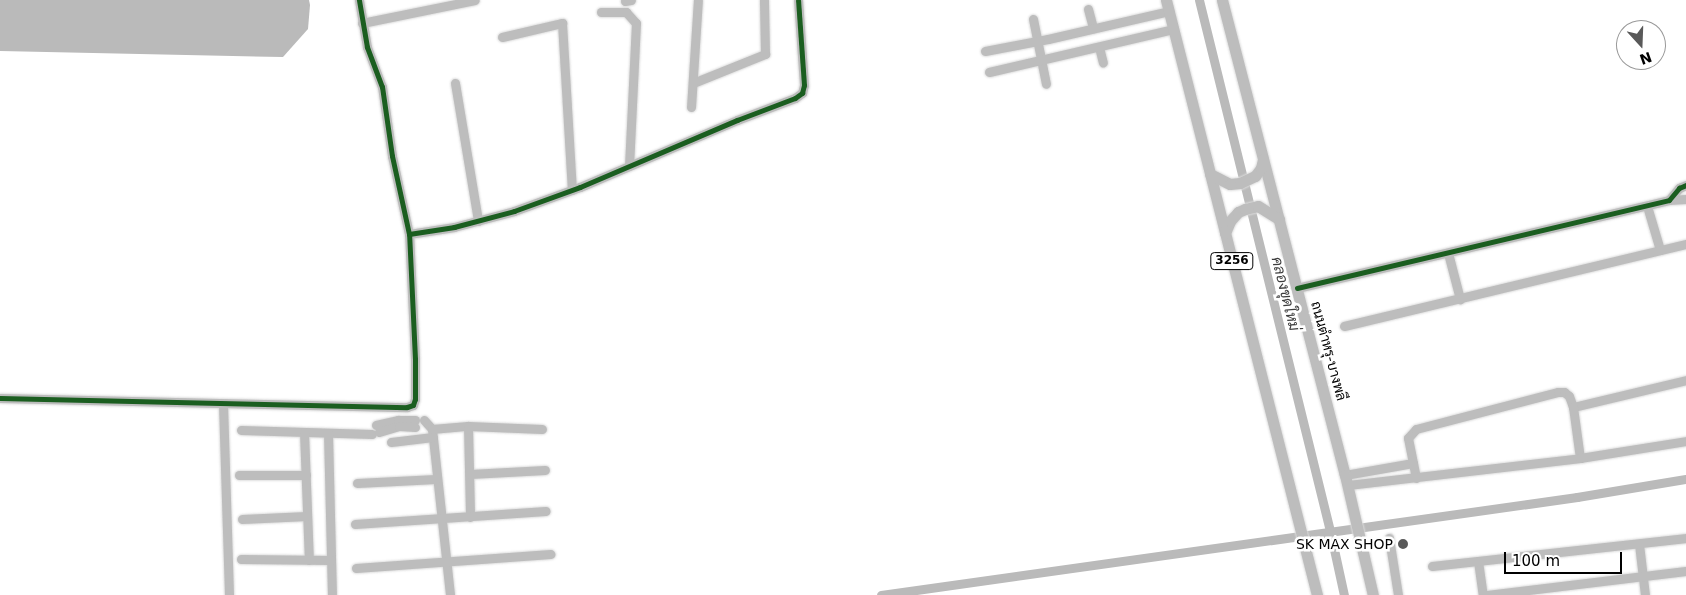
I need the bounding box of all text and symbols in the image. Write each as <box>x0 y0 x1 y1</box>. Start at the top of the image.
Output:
north arrow <box>1616 20 1666 70</box>
text: N <box>1638 49 1654 68</box>
road number: 3256 <box>1210 252 1254 270</box>
water label: คลองขุดใหม่ <box>1267 255 1303 333</box>
street label: ถนนตำหรุ-บางพลี <box>1308 299 1350 403</box>
place label: SK MAX SHOP <box>1296 536 1393 552</box>
marker: SK MAX SHOP <box>1397 538 1409 550</box>
scale bar <box>1506 542 1624 574</box>
text: 100 m <box>1512 552 1560 570</box>

